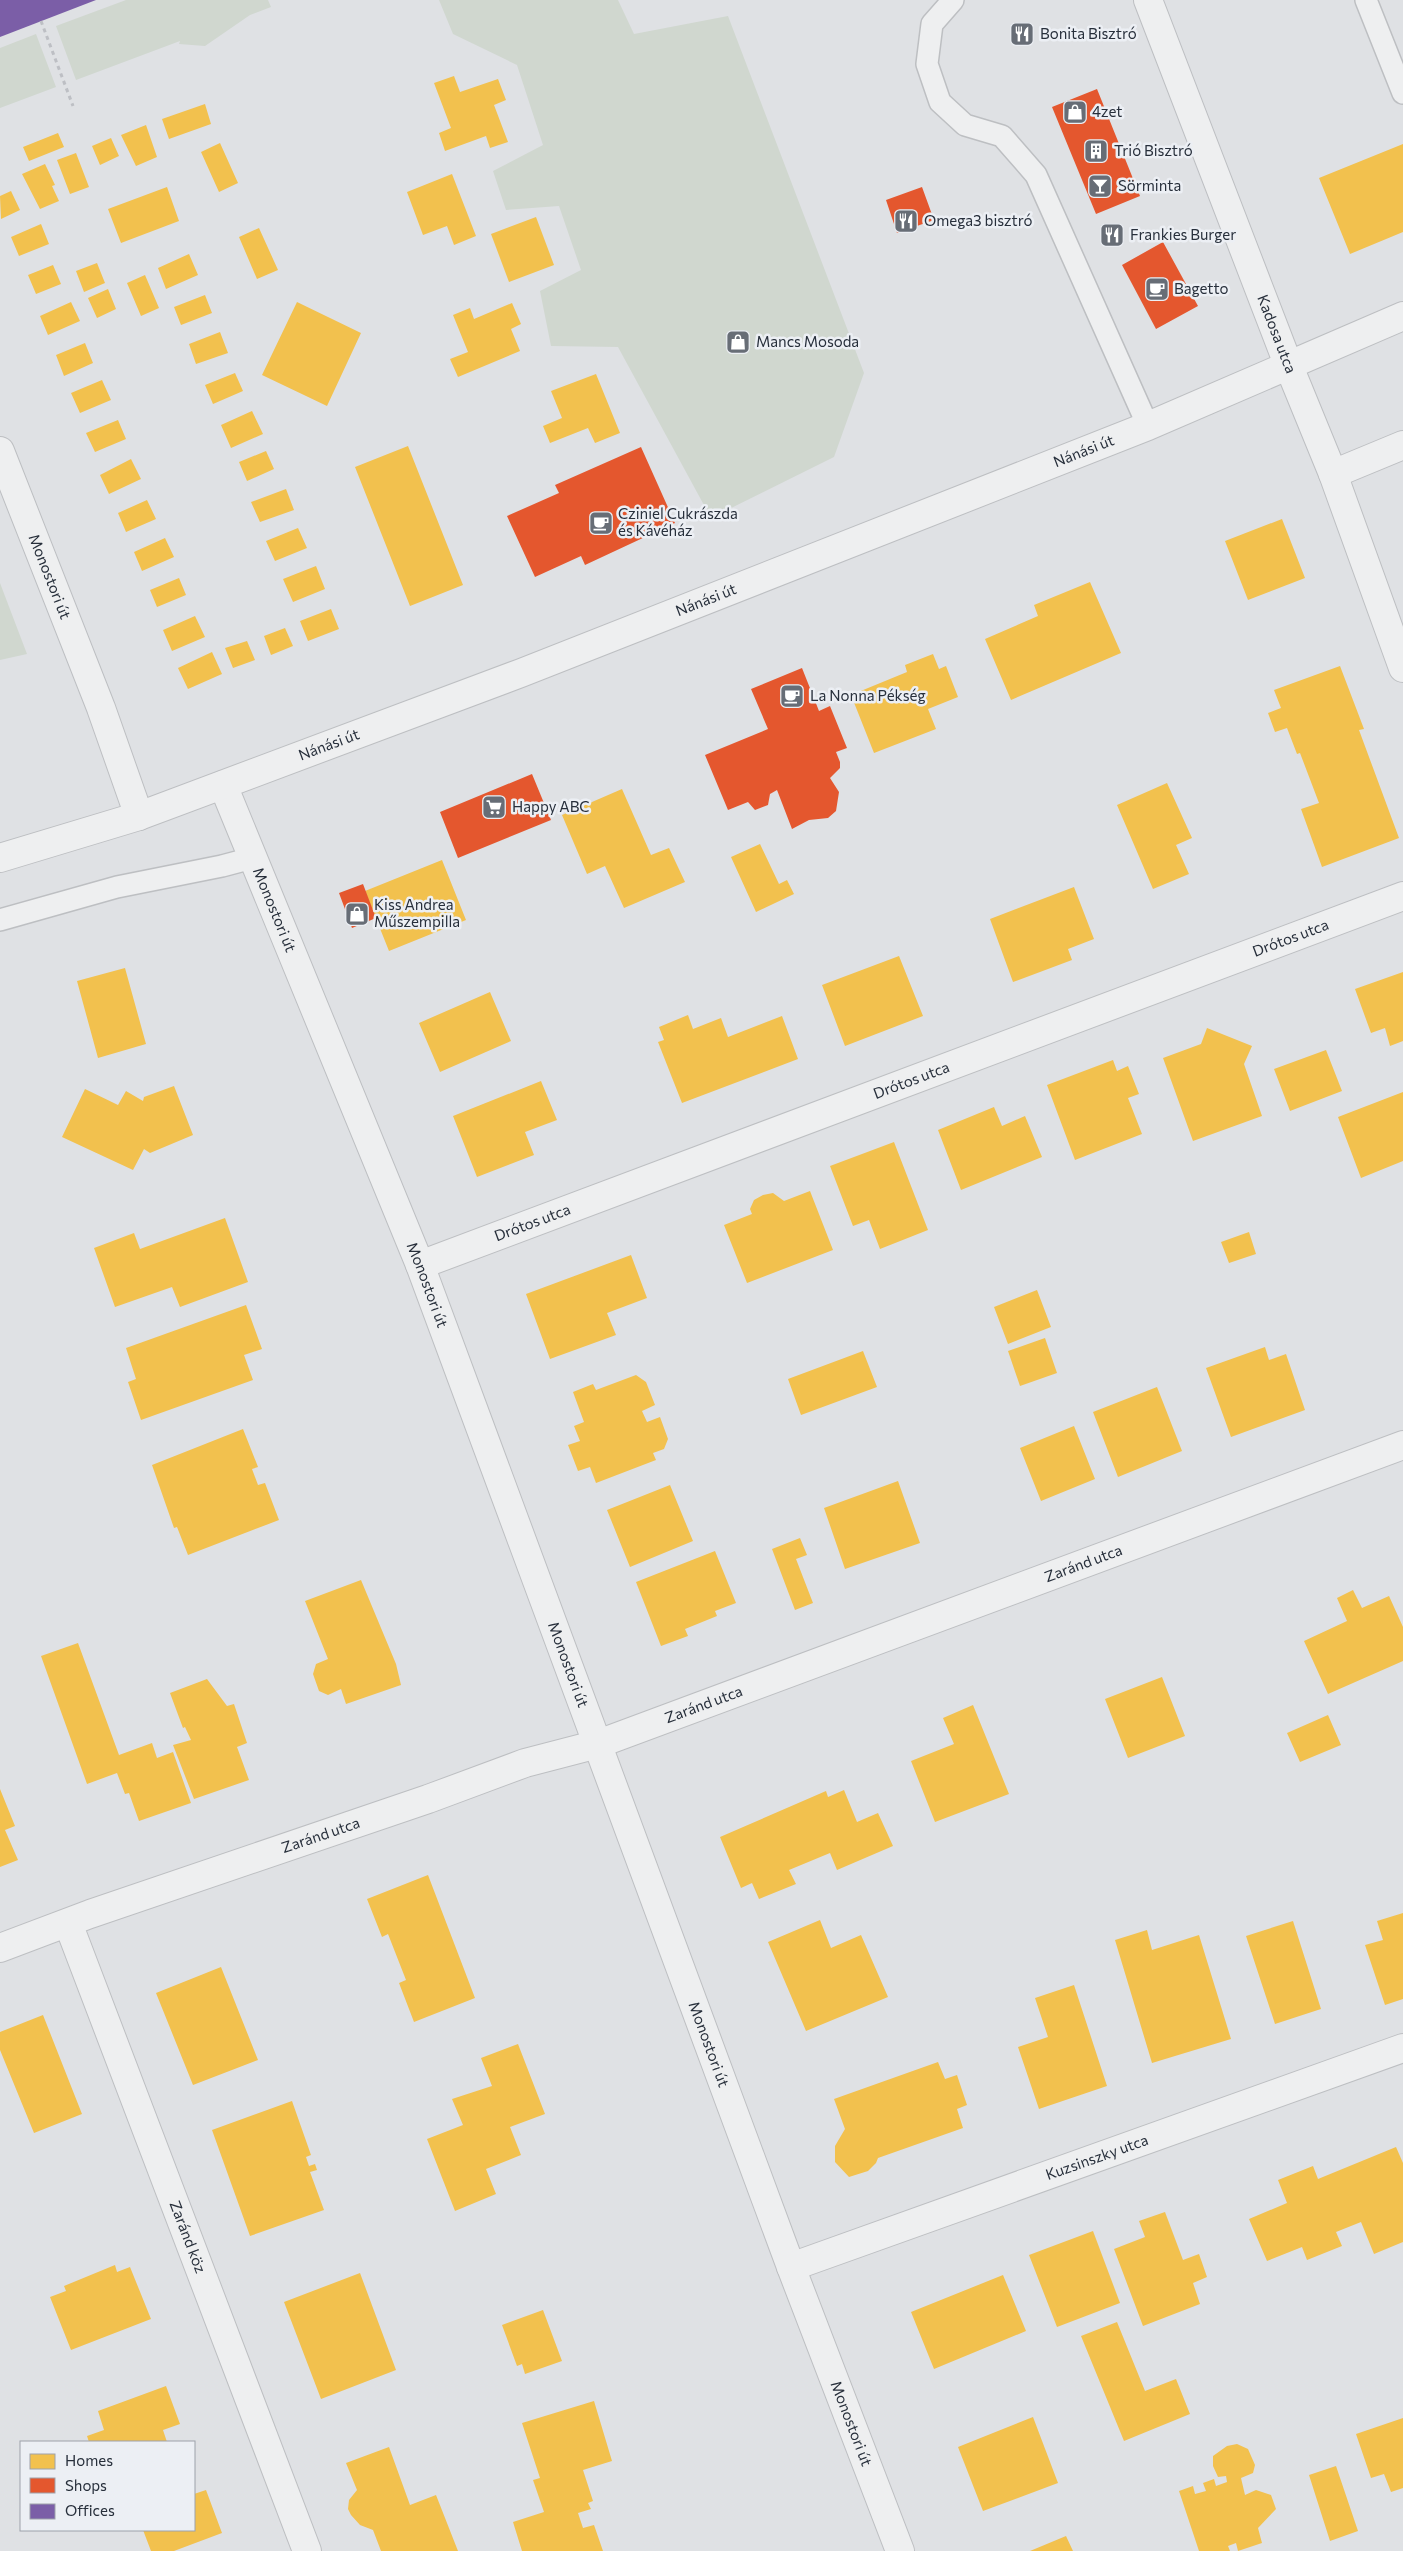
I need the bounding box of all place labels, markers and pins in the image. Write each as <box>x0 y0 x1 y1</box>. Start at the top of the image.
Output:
restaurant icon: Bonita Bisztró <box>1009 21 1035 47</box>
place label: Bonita Bisztró <box>1040 24 1137 42</box>
shop icon: 4zet <box>1062 99 1088 125</box>
place label: 4zet <box>1092 102 1122 120</box>
building icon: Trió Bisztró <box>1083 138 1109 164</box>
place label: Trió Bisztró <box>1114 141 1193 159</box>
bar icon: Sörminta <box>1087 173 1113 199</box>
place label: Sörminta <box>1118 176 1181 194</box>
restaurant icon: Omega3 bisztró <box>893 208 919 234</box>
place label: Omega3 bisztró <box>924 211 1032 229</box>
restaurant icon: Frankies Burger <box>1099 222 1125 248</box>
place label: Frankies Burger <box>1130 225 1236 243</box>
cafe icon: Bagetto <box>1144 276 1170 302</box>
place label: Bagetto <box>1174 279 1229 297</box>
shop icon: Mancs Mosoda <box>725 329 751 355</box>
place label: Mancs Mosoda <box>756 332 859 350</box>
place label: Cziniel Cukrászda és Kávéház <box>618 504 738 539</box>
cafe icon: Cziniel Cukrászda és Kávéház <box>588 510 614 536</box>
cafe icon: La Nonna Pékség <box>779 683 805 709</box>
place label: La Nonna Pékség <box>810 686 926 704</box>
supermarket icon: Happy ABC <box>481 794 507 820</box>
place label: Happy ABC <box>512 797 590 815</box>
place label: Kiss Andrea Műszempilla <box>374 895 460 930</box>
shop icon: Kiss Andrea Műszempilla <box>344 901 370 927</box>

